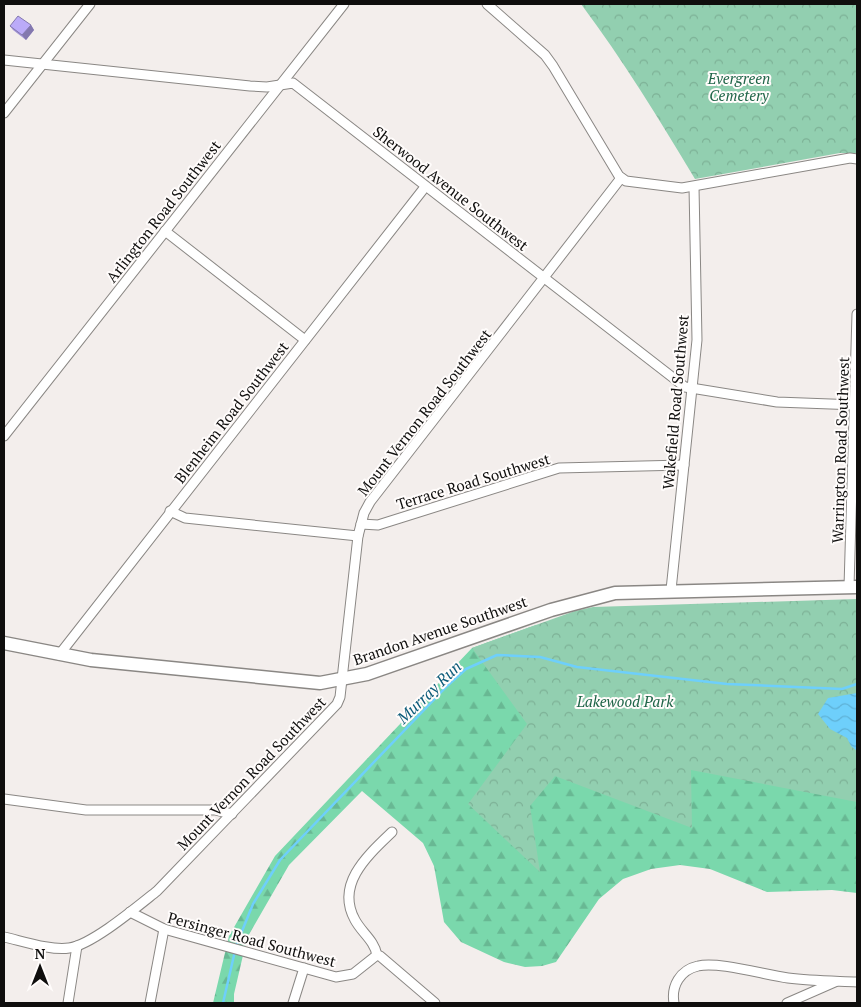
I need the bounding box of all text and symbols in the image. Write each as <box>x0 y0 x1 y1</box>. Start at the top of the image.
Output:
park label: Evergreen Cemetery <box>707 68 770 105</box>
street label: Sherwood Avenue Southwest <box>369 121 533 255</box>
street label: Arlington Road Southwest <box>101 136 225 286</box>
street label: Wakefield Road Southwest <box>657 313 693 490</box>
street label: Mount Vernon Road Southwest <box>353 324 496 499</box>
street label: Blenheim Road Southwest <box>169 337 293 487</box>
street label: Warrington Road Southwest <box>827 356 853 544</box>
street label: Terrace Road Southwest <box>394 448 553 514</box>
street label: Brandon Avenue Southwest <box>350 591 530 669</box>
water label: Murray Run <box>391 656 466 729</box>
park label: Lakewood Park <box>576 691 674 711</box>
street label: Mount Vernon Road Southwest <box>172 692 330 854</box>
street label: Persinger Road Southwest <box>166 907 339 971</box>
north arrow <box>15 942 65 992</box>
text: N <box>35 944 46 963</box>

